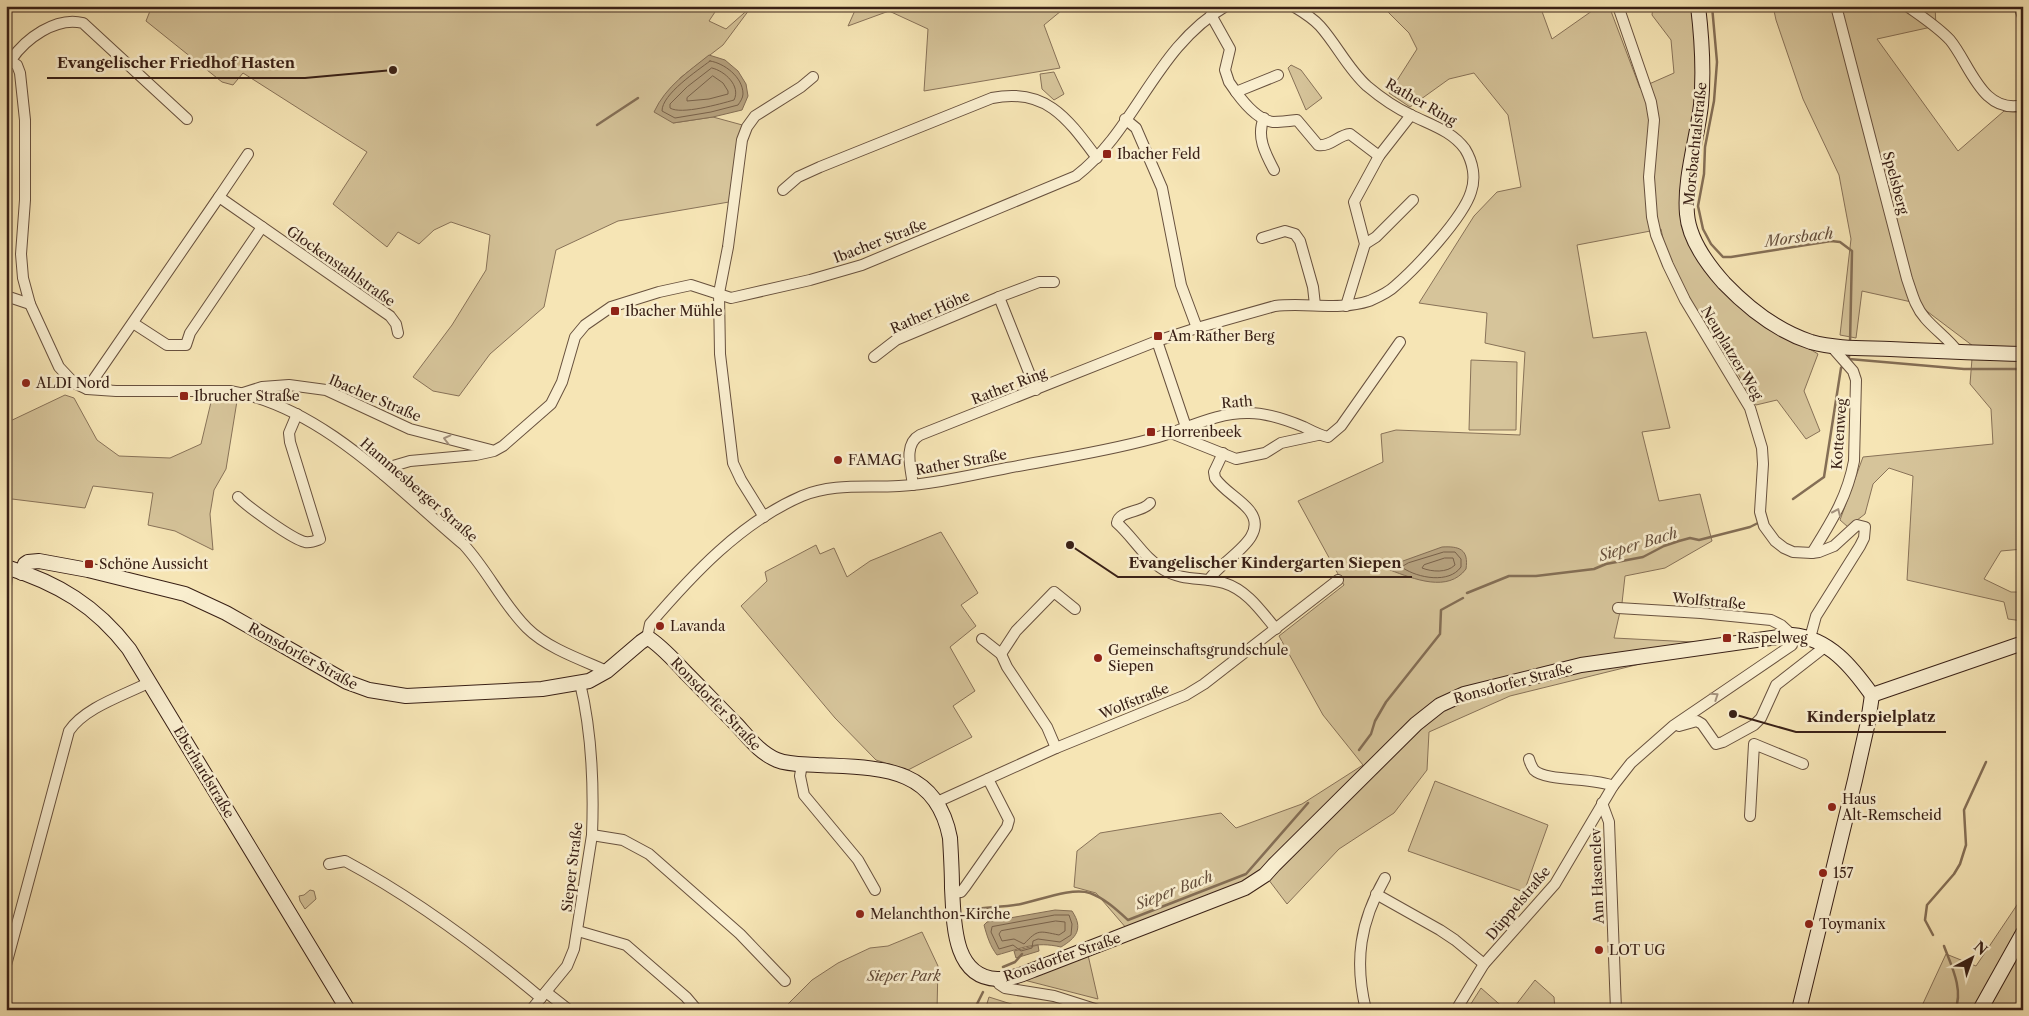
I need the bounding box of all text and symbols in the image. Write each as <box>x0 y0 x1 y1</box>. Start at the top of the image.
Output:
callout: Evangelischer Friedhof Hasten <box>47 48 305 78</box>
text: Evangelischer Friedhof Hasten <box>57 53 296 72</box>
street label: Rather Ring <box>1382 74 1460 130</box>
street label: Morsbachtalstraße <box>1680 81 1710 207</box>
place label: Ibacher Feld <box>1117 145 1201 163</box>
marker: Ibacher Feld <box>1101 148 1113 160</box>
street label: Spelsberg <box>1879 149 1913 217</box>
street label: Ibacher Straße <box>831 215 929 267</box>
street label: Glockenstahlstraße <box>283 222 399 310</box>
water label: Morsbach <box>1762 223 1834 251</box>
street label: Rather Höhe <box>887 286 973 338</box>
place label: Ibacher Mühle <box>625 302 723 320</box>
street label: Neuplatzer Weg <box>1697 303 1767 404</box>
marker: Ibacher Mühle <box>609 305 621 317</box>
place label: Am Rather Berg <box>1167 327 1275 345</box>
marker: Am Rather Berg <box>1152 330 1164 342</box>
street label: Rather Ring <box>969 363 1050 409</box>
street label: Ibacher Straße <box>326 370 424 426</box>
place label: ALDI Nord <box>35 374 110 392</box>
marker: ALDI Nord <box>20 377 32 389</box>
place label: Ibrucher Straße <box>194 387 300 405</box>
marker: Ibrucher Straße <box>178 390 190 402</box>
street label: Rath <box>1221 392 1254 412</box>
street label: Kottenweg <box>1828 397 1851 470</box>
place label: Horrenbeek <box>1161 423 1243 441</box>
marker: Horrenbeek <box>1145 426 1157 438</box>
street label: Hammesberger Straße <box>356 434 482 546</box>
one-way arrow <box>442 434 451 445</box>
street label: Rather Straße <box>914 445 1008 479</box>
place label: FAMAG <box>848 451 902 469</box>
marker: FAMAG <box>832 454 844 466</box>
one-way arrow <box>1831 508 1842 517</box>
water label: Sieper Bach <box>1595 523 1680 565</box>
callout: Evangelischer Kindergarten Siepen <box>1118 547 1412 577</box>
text: Evangelischer Kindergarten Siepen <box>1129 553 1402 572</box>
place label: Schöne Aussicht <box>99 555 208 573</box>
marker: Schöne Aussicht <box>83 558 95 570</box>
street label: Wolfstraße <box>1671 589 1747 613</box>
place label: Lavanda <box>670 617 726 635</box>
street label: Ronsdorfer Straße <box>245 618 361 694</box>
marker: Lavanda <box>654 620 666 632</box>
place label: Raspelweg <box>1737 629 1808 647</box>
marker: Raspelweg <box>1721 632 1733 644</box>
place label: Gemeinschaftsgrundschule Siepen <box>1108 641 1289 675</box>
marker: Gemeinschaftsgrundschule Siepen <box>1092 652 1104 664</box>
street label: Ronsdorfer Straße <box>667 654 765 755</box>
street label: Ronsdorfer Straße <box>1451 658 1575 708</box>
street label: Wolfstraße <box>1096 679 1172 724</box>
one-way arrow <box>1709 693 1719 702</box>
callout: Kinderspielplatz <box>1796 702 1946 732</box>
text: Kinderspielplatz <box>1806 707 1936 726</box>
street label: Eberhardstraße <box>170 723 239 821</box>
place label: Haus Alt-Remscheid <box>1841 790 1942 824</box>
marker: Haus Alt-Remscheid <box>1826 801 1838 813</box>
street label: Sieper Straße <box>558 821 586 913</box>
street label: Am Hasenclev <box>1586 827 1608 925</box>
street label: Düppelstraße <box>1482 862 1554 944</box>
place label: 157 <box>1833 864 1853 882</box>
water label: Sieper Bach <box>1132 867 1215 914</box>
marker: 157 <box>1817 867 1829 879</box>
place label: Melanchthon-Kirche <box>870 905 1010 923</box>
marker: Melanchthon-Kirche <box>854 908 866 920</box>
place label: Toymanix <box>1819 915 1887 933</box>
marker: Toymanix <box>1803 918 1815 930</box>
street label: Ronsdorfer Straße <box>1001 928 1123 985</box>
north arrow <box>1946 934 1996 984</box>
text: N <box>1970 937 1991 959</box>
place label: LOT UG <box>1609 941 1666 959</box>
marker: LOT UG <box>1593 944 1605 956</box>
park label: Sieper Park <box>866 967 942 985</box>

